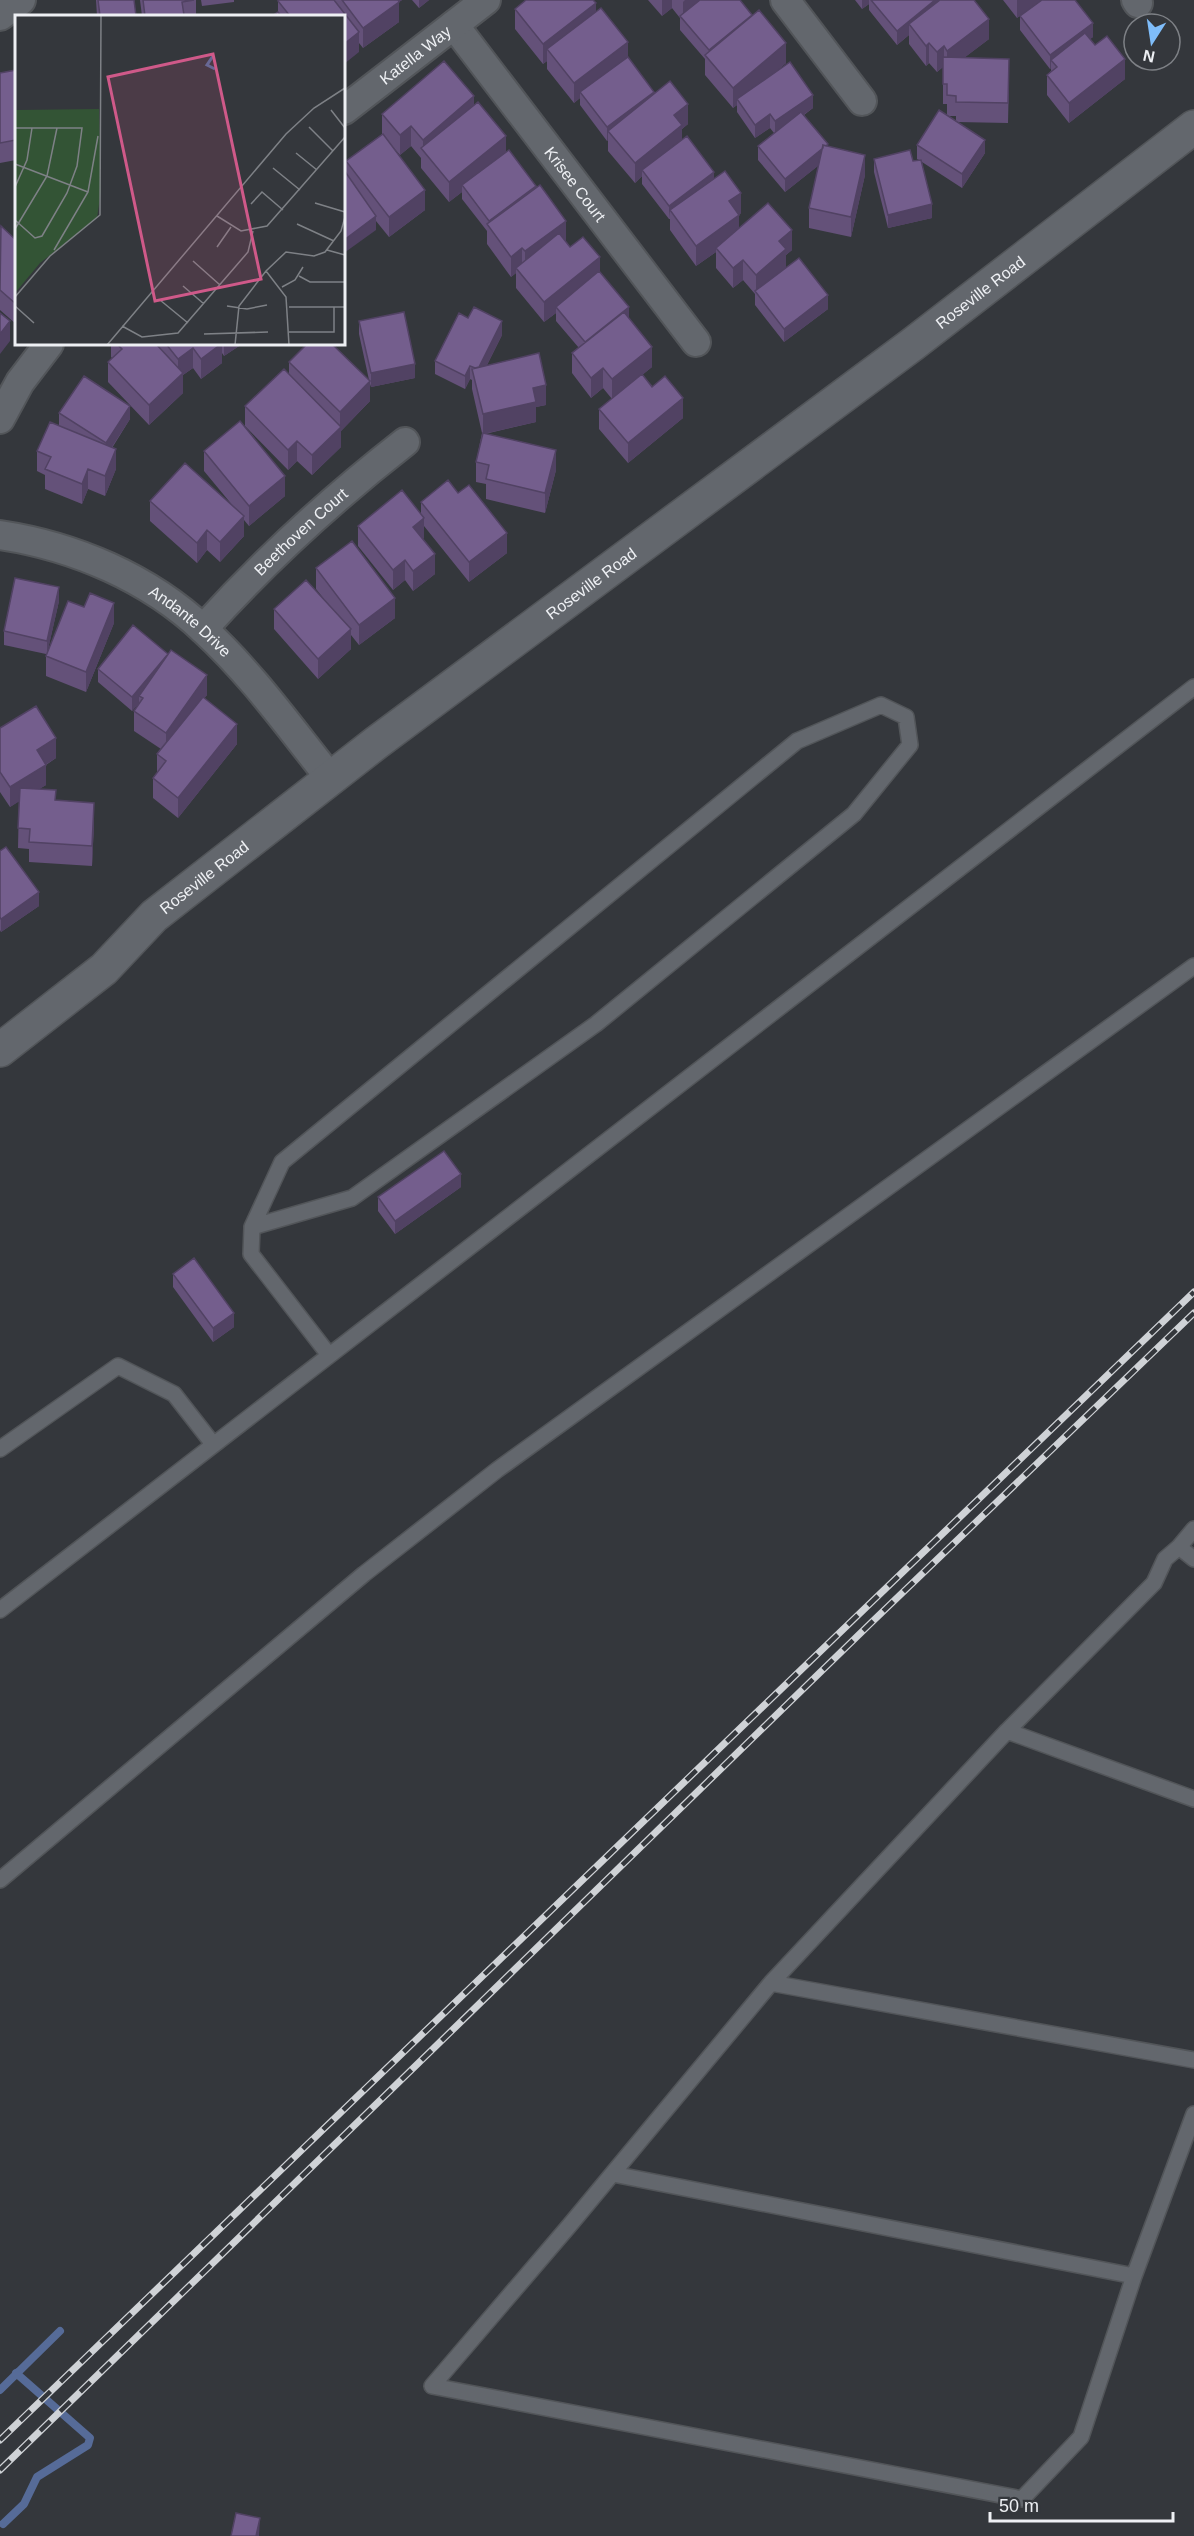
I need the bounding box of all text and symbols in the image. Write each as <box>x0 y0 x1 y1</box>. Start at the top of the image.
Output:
north arrow <box>1122 12 1182 72</box>
inset map <box>15 15 345 345</box>
street label: Katella Way <box>377 23 454 88</box>
text: N <box>1142 47 1156 66</box>
street label: Krisee Court <box>541 144 609 225</box>
street label: Roseville Road <box>933 253 1028 332</box>
street label: Beethoven Court <box>251 485 351 579</box>
street label: Roseville Road <box>543 545 640 623</box>
street label: Andante Drive <box>146 583 234 660</box>
street label: Roseville Road <box>157 838 252 917</box>
scale bar <box>990 2485 1173 2523</box>
text: 50 m <box>999 2496 1039 2516</box>

